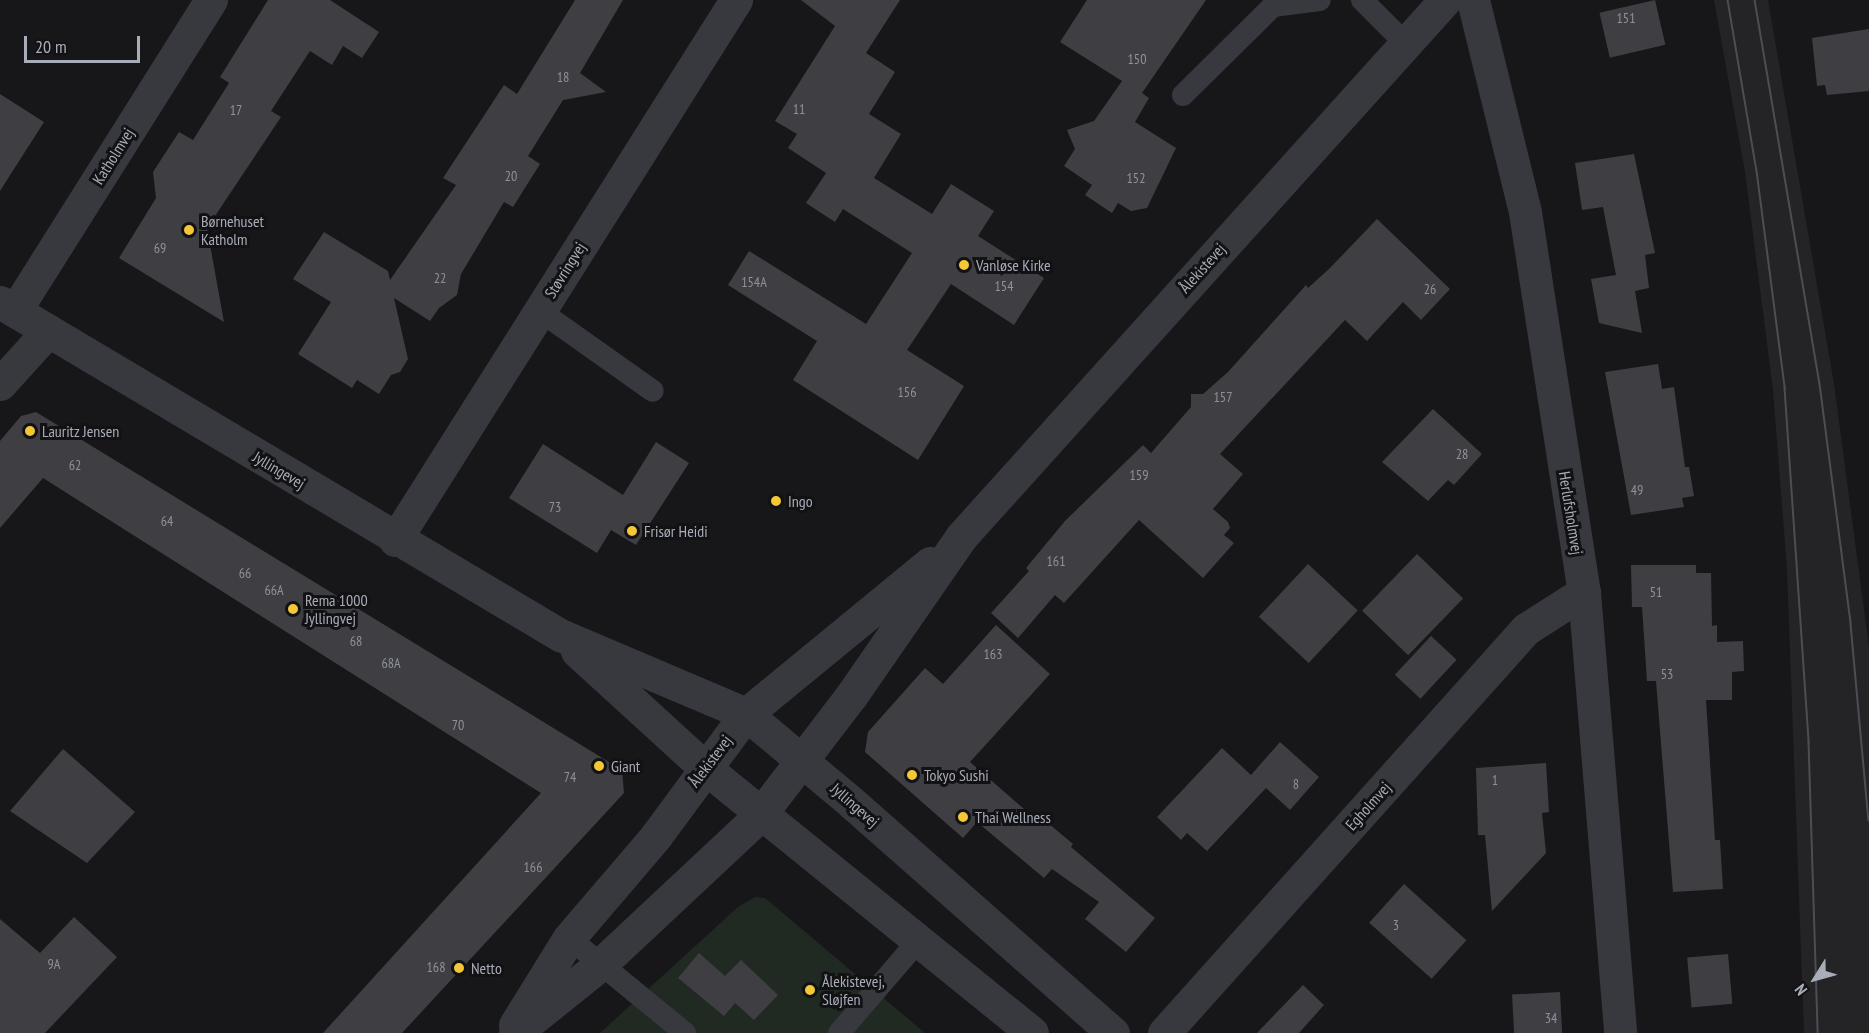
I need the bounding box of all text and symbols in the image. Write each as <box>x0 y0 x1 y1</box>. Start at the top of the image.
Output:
house number: 151 <box>1617 10 1635 26</box>
scale bar <box>27 24 142 62</box>
text: 20 m <box>35 35 67 58</box>
house number: 150 <box>1128 51 1146 67</box>
house number: 18 <box>557 69 569 85</box>
house number: 11 <box>793 101 805 117</box>
house number: 17 <box>230 102 242 118</box>
street label: Katholmvej <box>88 124 138 188</box>
house number: 20 <box>505 168 517 184</box>
house number: 152 <box>1127 170 1145 186</box>
place label: Børnehuset Katholm <box>201 211 264 249</box>
marker: Børnehuset Katholm <box>182 223 196 237</box>
street label: Støvringvej <box>540 239 590 301</box>
street label: Ålekistevej <box>1175 239 1229 297</box>
house number: 69 <box>154 240 166 256</box>
place label: Vanløse Kirke <box>976 255 1051 275</box>
marker: Vanløse Kirke <box>957 258 971 272</box>
house number: 22 <box>434 270 446 286</box>
house number: 154A <box>741 274 767 290</box>
house number: 154 <box>995 278 1013 294</box>
house number: 26 <box>1424 281 1436 297</box>
house number: 156 <box>898 384 916 400</box>
house number: 157 <box>1214 389 1232 405</box>
place label: Lauritz Jensen <box>42 421 120 441</box>
marker: Lauritz Jensen <box>23 424 37 438</box>
house number: 28 <box>1456 446 1468 462</box>
street label: Jyllingevej <box>249 447 309 493</box>
house number: 62 <box>69 457 81 473</box>
house number: 159 <box>1130 467 1148 483</box>
street label: Herlufsholmvej <box>1555 470 1587 556</box>
house number: 49 <box>1631 482 1643 498</box>
place label: Ingo <box>788 491 813 511</box>
marker: Ingo <box>769 494 783 508</box>
house number: 73 <box>549 499 561 515</box>
house number: 64 <box>161 513 173 529</box>
place label: Frisør Heidi <box>644 521 708 541</box>
marker: Frisør Heidi <box>625 524 639 538</box>
house number: 161 <box>1047 553 1065 569</box>
house number: 66 <box>239 565 251 581</box>
house number: 66A <box>264 582 284 598</box>
house number: 51 <box>1650 584 1662 600</box>
place label: Rema 1000 Jyllingvej <box>305 590 368 628</box>
marker: Rema 1000 Jyllingvej <box>286 602 300 616</box>
house number: 68 <box>350 633 362 649</box>
house number: 163 <box>984 646 1002 662</box>
house number: 68A <box>381 655 401 671</box>
house number: 53 <box>1661 666 1673 682</box>
house number: 70 <box>452 717 464 733</box>
street label: Ålekistevej <box>684 731 736 791</box>
place label: Giant <box>611 756 640 776</box>
marker: Giant <box>592 759 606 773</box>
place label: Tokyo Sushi <box>924 765 989 785</box>
marker: Tokyo Sushi <box>905 768 919 782</box>
house number: 74 <box>564 769 576 785</box>
house number: 1 <box>1492 772 1498 788</box>
house number: 8 <box>1293 776 1299 792</box>
street label: Egholmvej <box>1341 778 1395 834</box>
street label: Jyllingevej <box>827 779 883 831</box>
place label: Thai Wellness <box>975 807 1051 827</box>
marker: Thai Wellness <box>956 810 970 824</box>
house number: 166 <box>524 859 542 875</box>
house number: 3 <box>1393 917 1399 933</box>
north arrow <box>1785 949 1845 1009</box>
house number: 9A <box>48 956 60 972</box>
place label: Netto <box>471 958 502 978</box>
house number: 168 <box>427 959 445 975</box>
marker: Netto <box>452 961 466 975</box>
place label: Ålekistevej, Sløjfen <box>822 971 885 1009</box>
text: N <box>1790 980 1811 999</box>
marker: Ålekistevej, Sløjfen <box>803 983 817 997</box>
house number: 34 <box>1545 1010 1557 1026</box>

